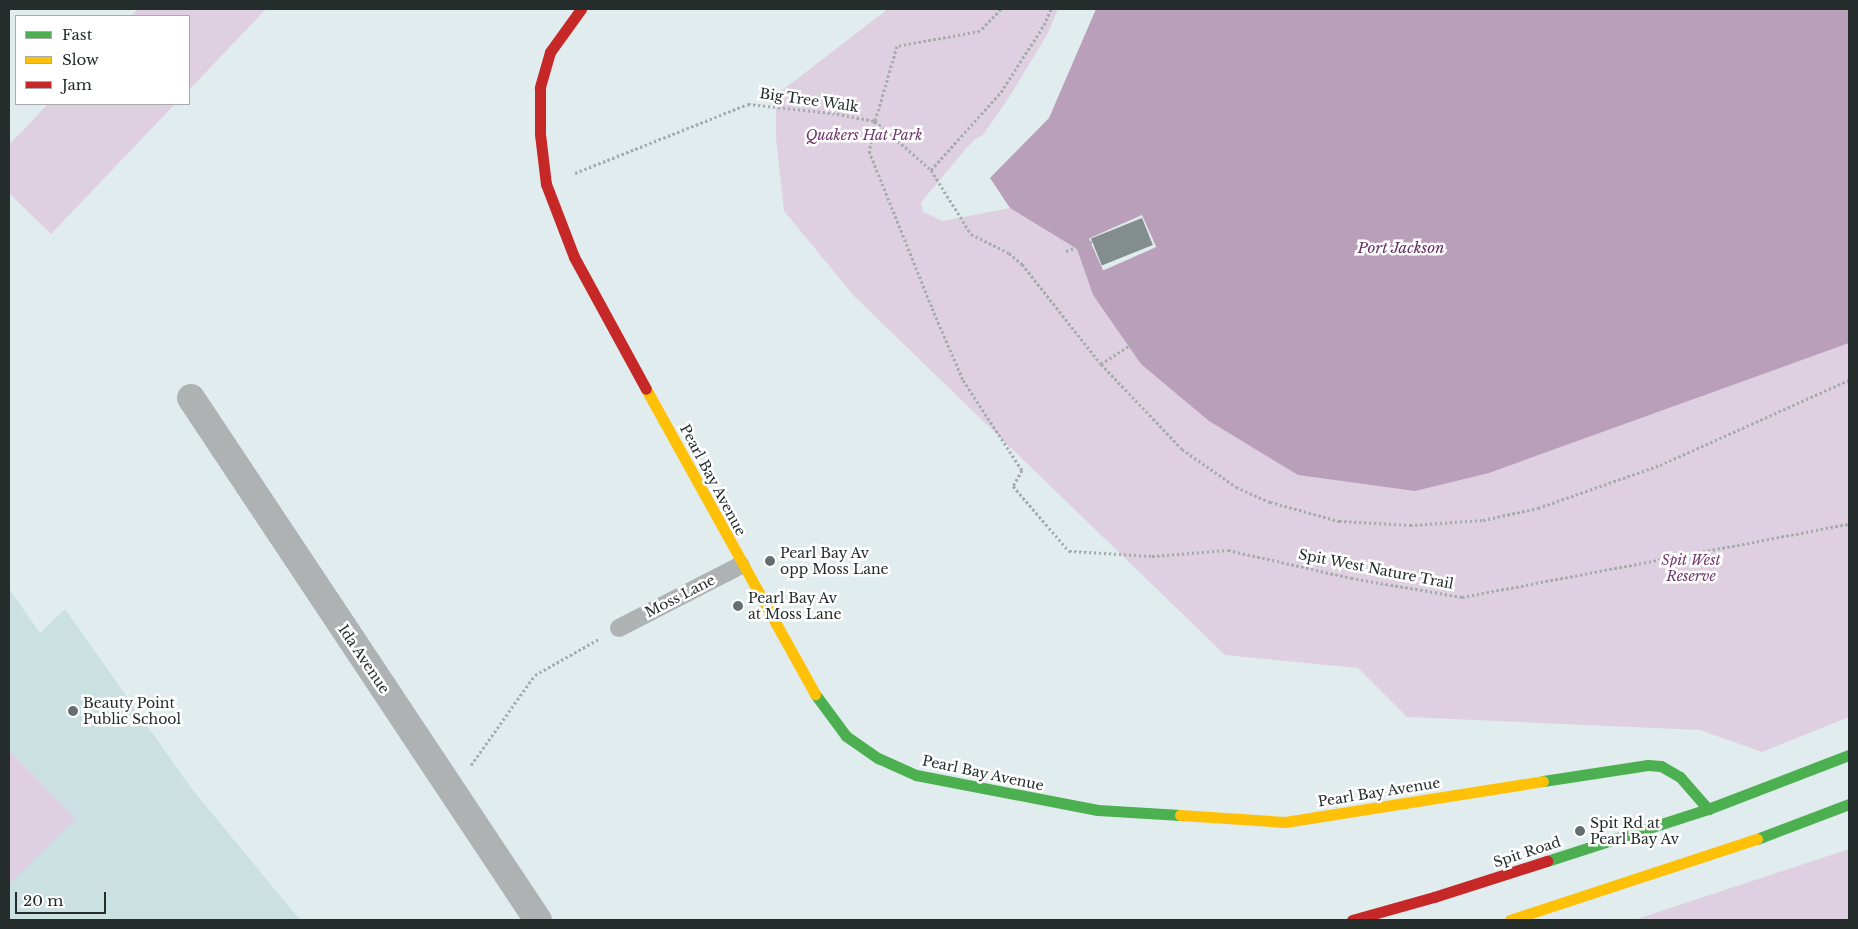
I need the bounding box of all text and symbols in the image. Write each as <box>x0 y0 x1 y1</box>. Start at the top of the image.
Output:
legend <box>15 15 190 105</box>
text: Fast <box>62 25 92 44</box>
text: Slow <box>62 50 99 69</box>
text: Jam <box>62 75 92 94</box>
street label: Big Tree Walk <box>758 85 860 115</box>
park label: Quakers Hat Park <box>806 127 922 143</box>
water label: Port Jackson <box>1357 239 1445 257</box>
street label: Pearl Bay Avenue <box>676 421 750 539</box>
place label: Pearl Bay Av opp Moss Lane <box>780 545 889 578</box>
street label: Spit West Nature Trail <box>1296 546 1456 592</box>
park label: Spit West Reserve <box>1661 552 1721 584</box>
marker: Pearl Bay Av opp Moss Lane <box>764 555 776 567</box>
street label: Moss Lane <box>642 571 718 621</box>
place label: Pearl Bay Av at Moss Lane <box>748 590 841 622</box>
marker: Pearl Bay Av at Moss Lane <box>732 600 744 612</box>
street label: Ida Avenue <box>335 621 393 697</box>
place label: Beauty Point Public School <box>83 695 181 728</box>
marker: Beauty Point Public School <box>67 705 79 717</box>
street label: Pearl Bay Avenue <box>920 752 1046 794</box>
street label: Pearl Bay Avenue <box>1316 774 1442 810</box>
place label: Spit Rd at Pearl Bay Av <box>1590 815 1680 848</box>
marker: Spit Rd at Pearl Bay Av <box>1574 825 1586 837</box>
street label: Spit Road <box>1491 833 1563 871</box>
scale bar <box>18 882 109 914</box>
text: 20 m <box>23 891 63 910</box>

